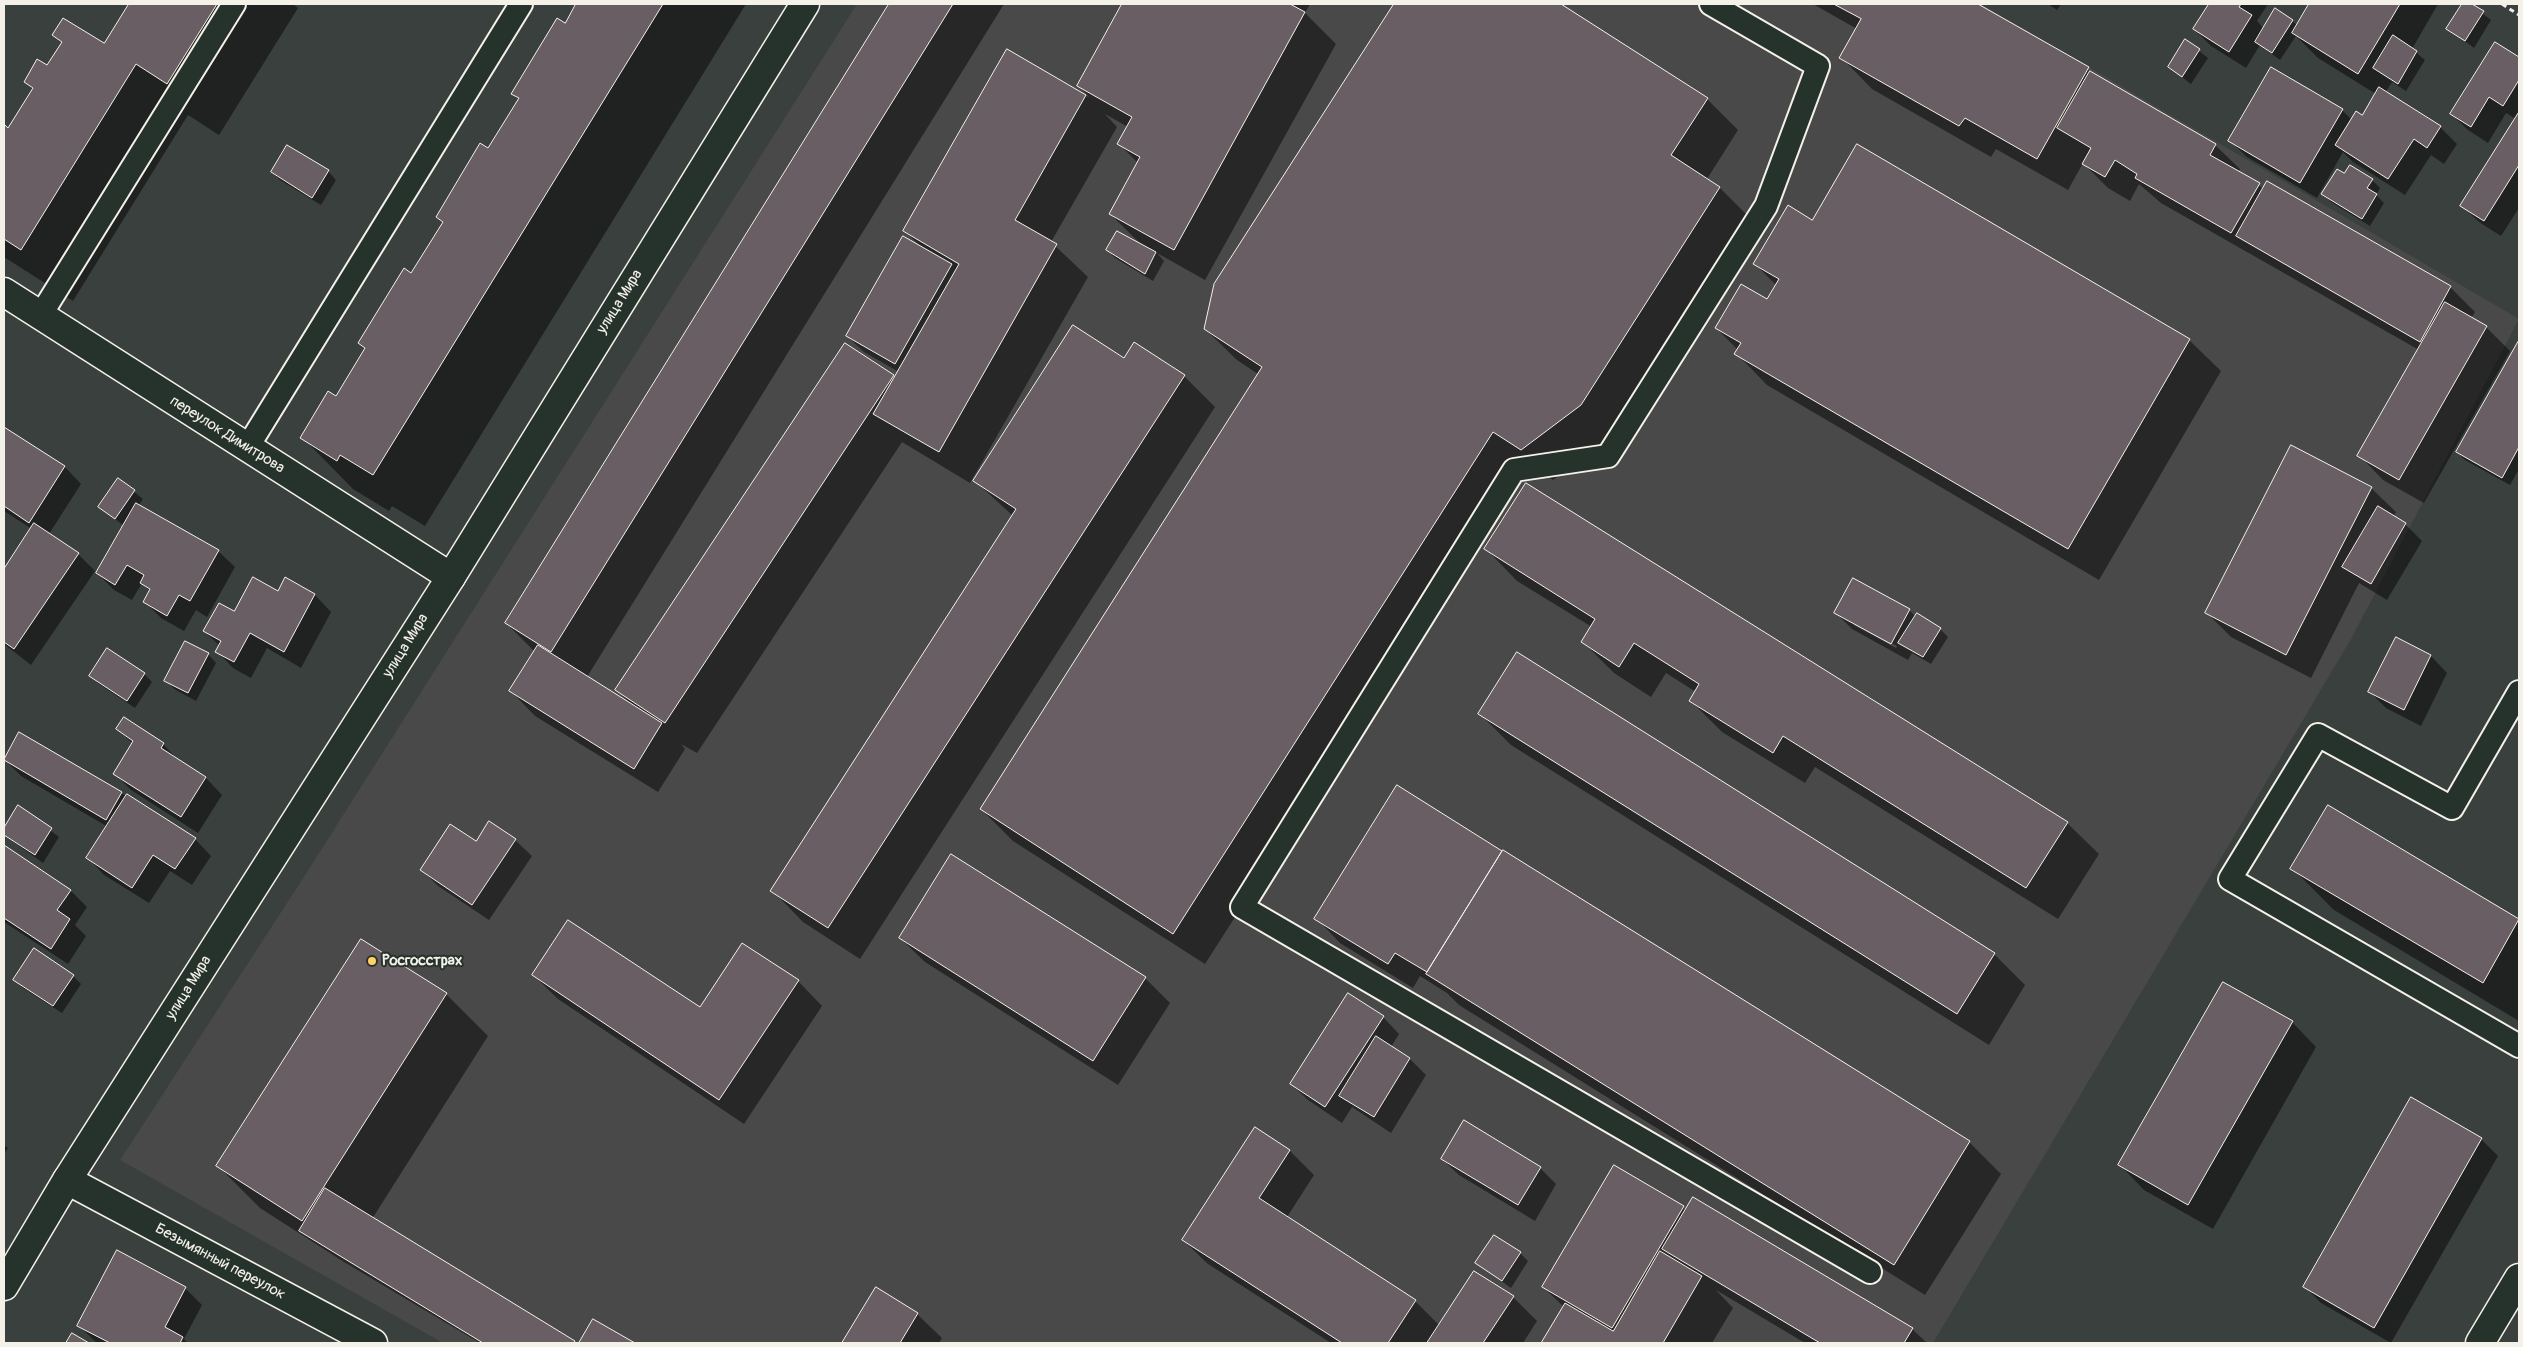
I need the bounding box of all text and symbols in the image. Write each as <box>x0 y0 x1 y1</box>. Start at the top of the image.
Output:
street label: улица Мира <box>593 267 647 337</box>
street label: переулок Димитрова <box>166 392 288 478</box>
street label: улица Мира <box>379 611 433 681</box>
place label: Росгосстрах <box>382 952 462 970</box>
street label: улица Мира <box>162 953 216 1023</box>
marker: Росгосстрах <box>366 955 378 967</box>
street label: Безымянный переулок <box>152 1220 288 1304</box>

